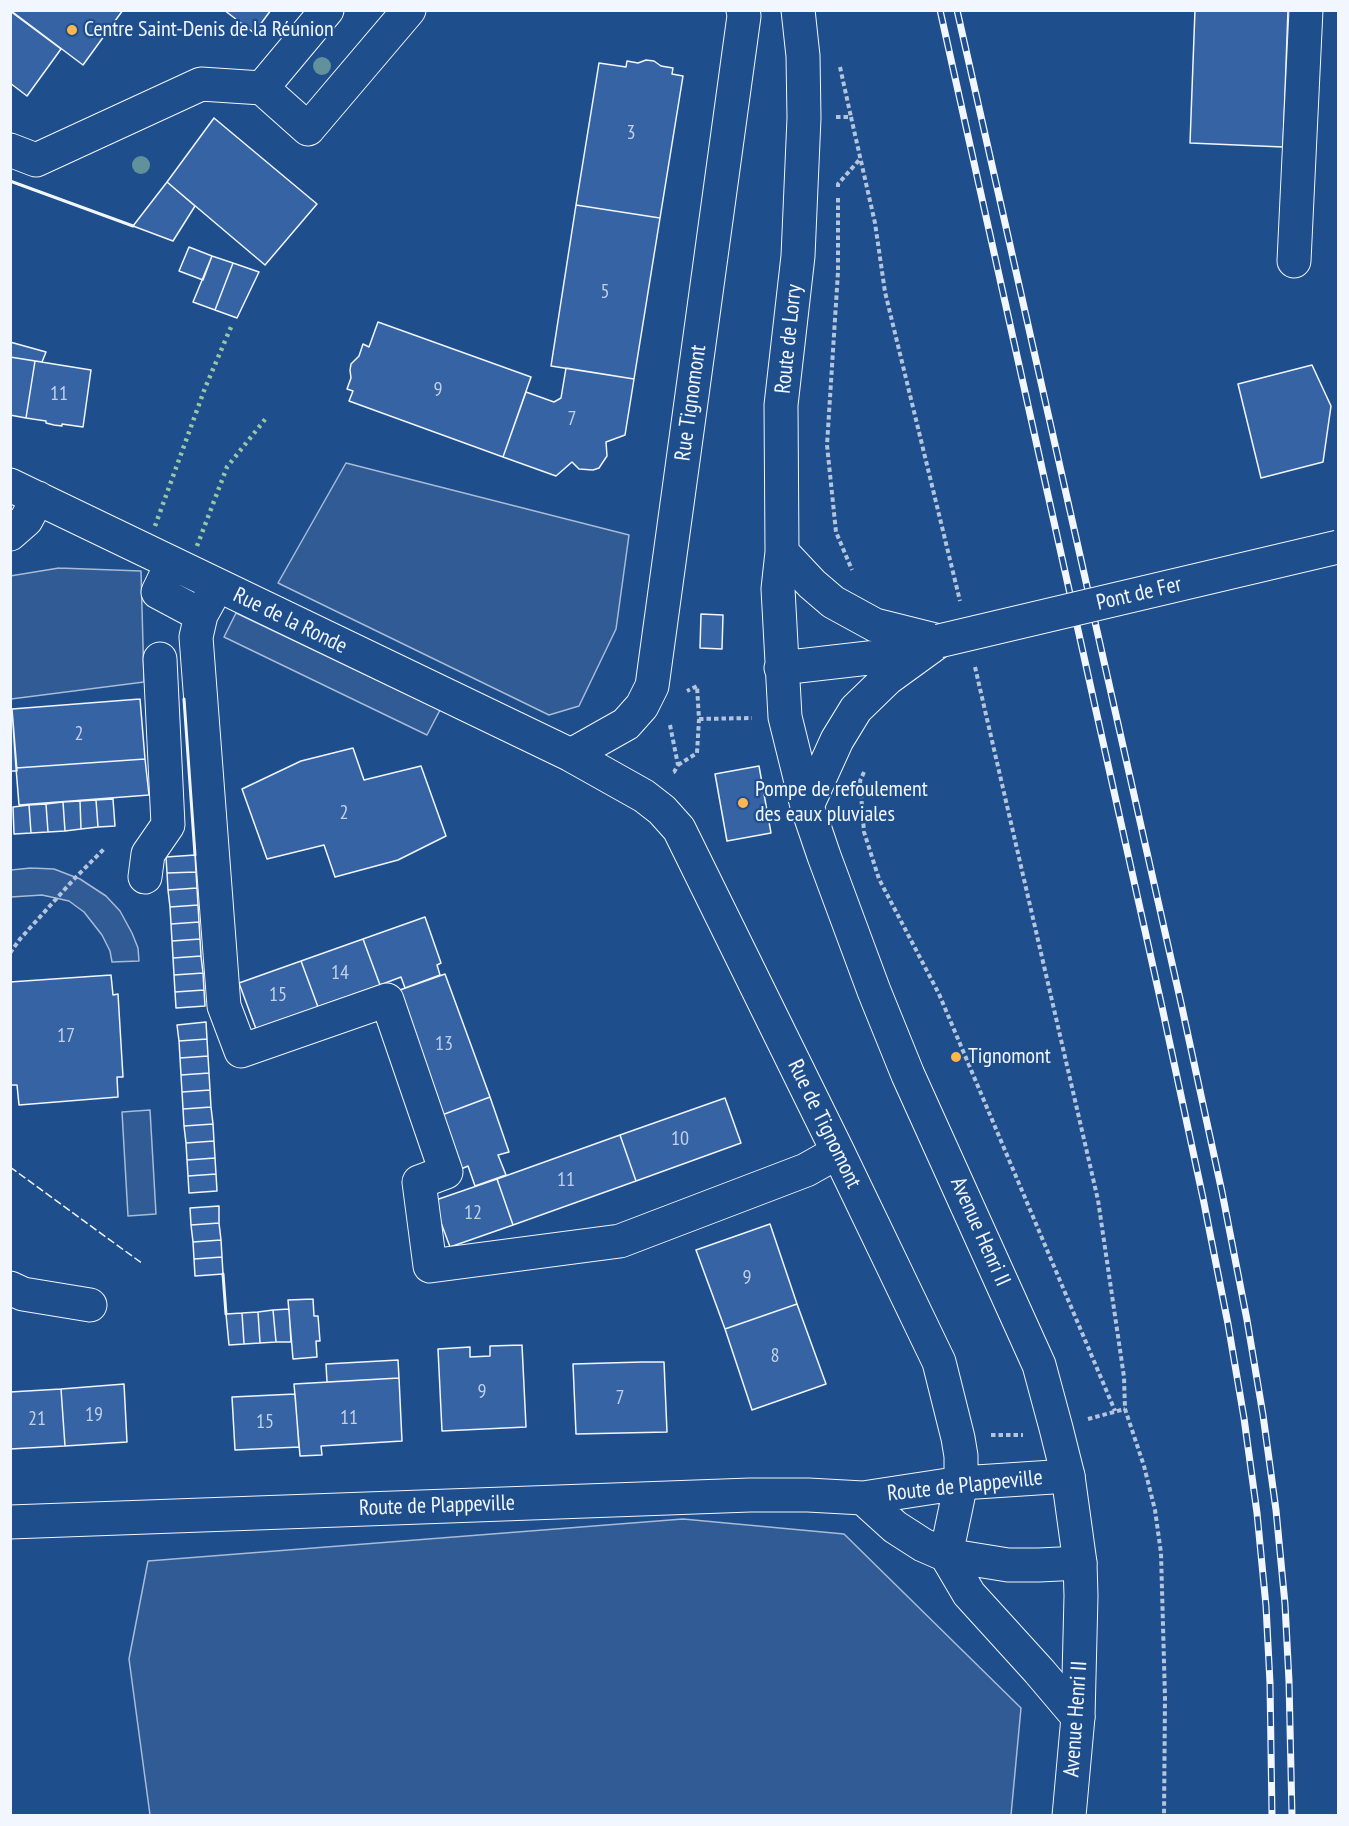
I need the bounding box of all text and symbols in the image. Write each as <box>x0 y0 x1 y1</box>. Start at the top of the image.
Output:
place label: Centre Saint-Denis de la Réunion <box>84 17 334 43</box>
marker: Centre Saint-Denis de la Réunion <box>65 23 79 37</box>
house number: 3 <box>627 121 635 145</box>
house number: 5 <box>601 280 609 304</box>
street label: Route de Lorry <box>770 283 808 395</box>
street label: Rue Tignomont <box>670 343 712 463</box>
house number: 9 <box>434 378 442 402</box>
house number: 11 <box>50 382 68 406</box>
house number: 7 <box>568 407 576 431</box>
street label: Pont de Fer <box>1094 571 1184 617</box>
street label: Rue de la Ronde <box>229 582 351 660</box>
house number: 2 <box>75 722 83 746</box>
place label: Pompe de refoulement des eaux pluviales <box>755 777 928 828</box>
marker: Pompe de refoulement des eaux pluviales <box>736 796 750 810</box>
house number: 2 <box>340 801 348 825</box>
house number: 14 <box>331 961 349 985</box>
house number: 15 <box>269 983 287 1007</box>
house number: 17 <box>57 1024 75 1048</box>
house number: 13 <box>435 1032 453 1056</box>
place label: Tignomont <box>968 1044 1051 1070</box>
marker: Tignomont <box>949 1050 963 1064</box>
street label: Rue de Tignomont <box>781 1055 867 1193</box>
house number: 10 <box>671 1127 689 1151</box>
house number: 11 <box>557 1168 575 1192</box>
street label: Avenue Henri II <box>944 1173 1016 1291</box>
house number: 12 <box>464 1201 482 1225</box>
house number: 9 <box>743 1266 751 1290</box>
house number: 8 <box>771 1344 779 1368</box>
house number: 9 <box>478 1380 486 1404</box>
house number: 7 <box>616 1386 624 1410</box>
house number: 19 <box>85 1403 103 1427</box>
house number: 11 <box>340 1406 358 1430</box>
house number: 21 <box>28 1407 46 1431</box>
house number: 15 <box>256 1410 274 1434</box>
street label: Route de Plappeville <box>886 1465 1044 1507</box>
street label: Route de Plappeville <box>359 1490 515 1522</box>
street label: Avenue Henri II <box>1059 1660 1093 1778</box>

